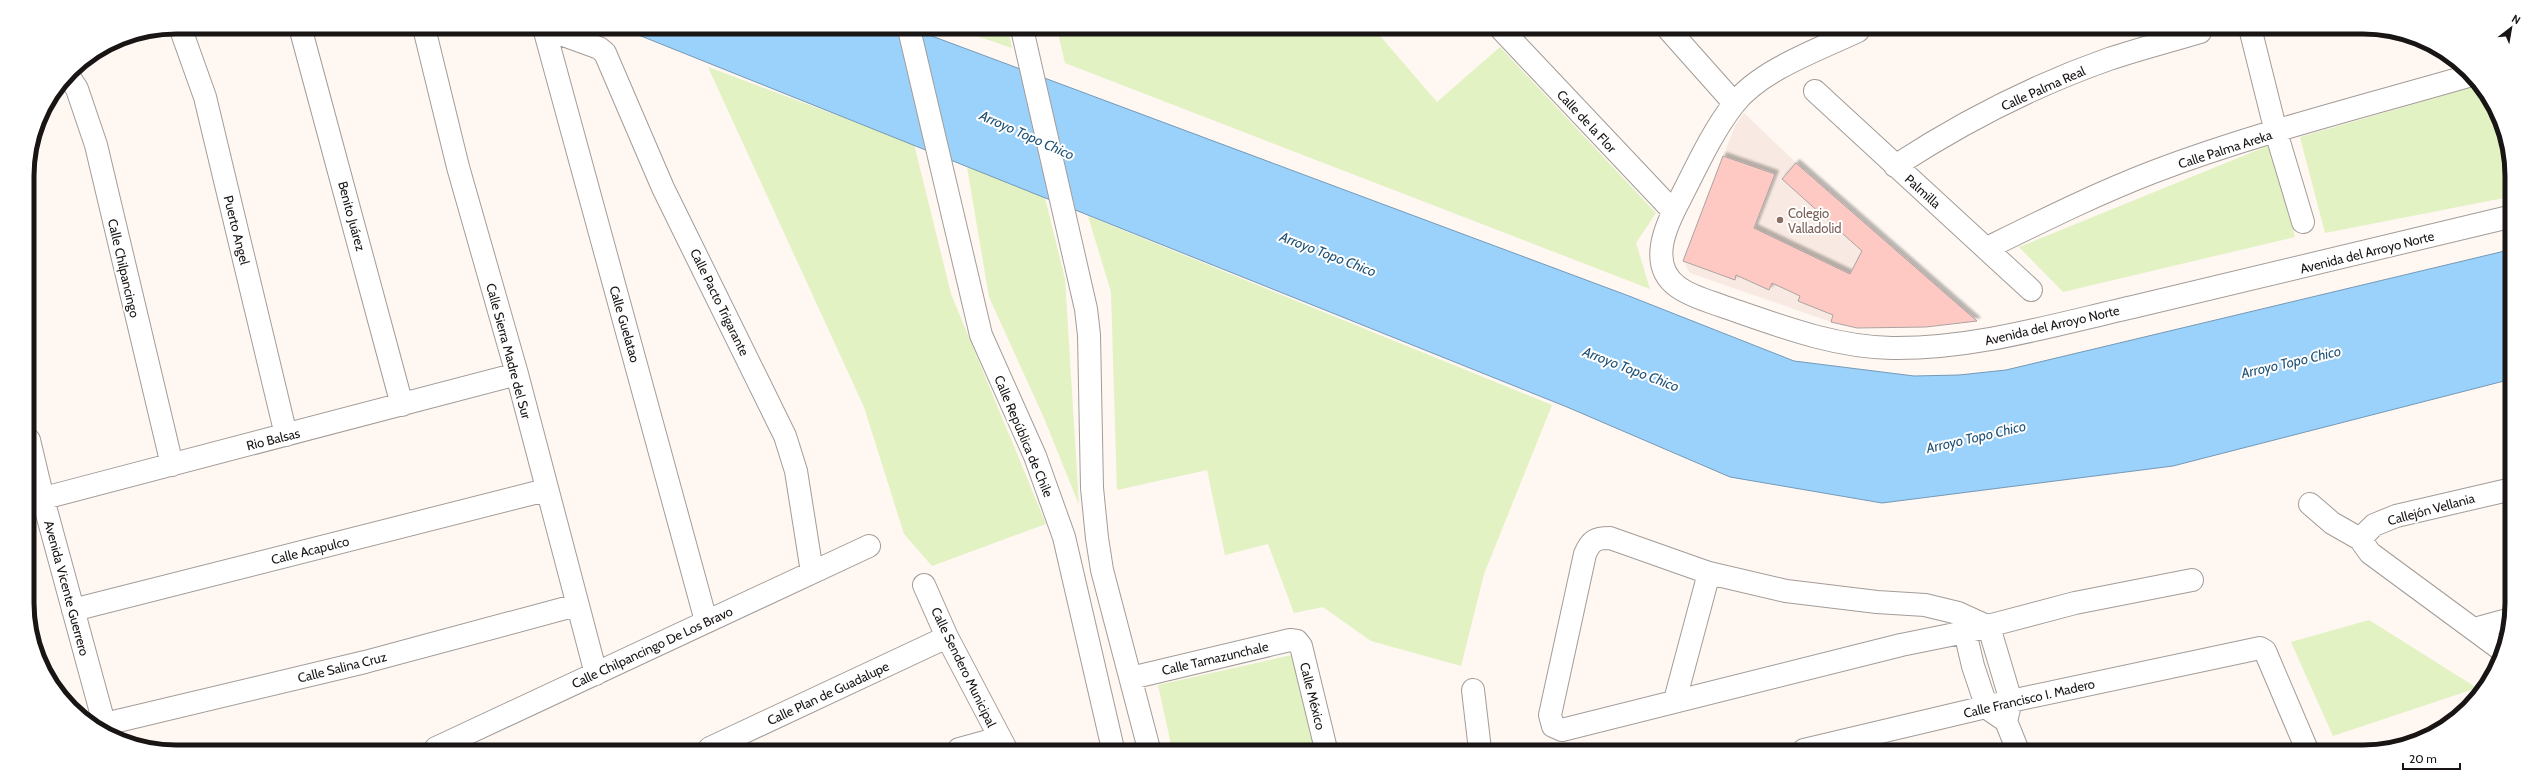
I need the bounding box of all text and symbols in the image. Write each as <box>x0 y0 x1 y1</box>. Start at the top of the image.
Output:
north arrow <box>2491 8 2531 48</box>
text: N <box>2509 11 2523 27</box>
street label: Calle Palma Real <box>1998 62 2088 114</box>
street label: Calle de la Flor <box>1554 86 1621 156</box>
water label: Arroyo Topo Chico <box>976 106 1077 164</box>
street label: Calle Palma Areka <box>2176 126 2275 172</box>
street label: Palmilla <box>1902 171 1945 212</box>
street label: Benito Juárez <box>335 179 369 253</box>
street label: Puerto Angel <box>221 194 253 266</box>
place label: Colegio Valladolid <box>1788 205 1841 236</box>
marker: Colegio Valladolid <box>1775 215 1785 225</box>
street label: Calle Chilpancingo <box>105 217 143 319</box>
water label: Arroyo Topo Chico <box>1276 227 1379 281</box>
street label: Avenida del Arroyo Norte <box>2298 228 2436 276</box>
street label: Calle Pacto Trigarante <box>687 246 753 359</box>
street label: Calle Sierra Madre del Sur <box>483 281 535 421</box>
street label: Calle Guelatao <box>606 284 644 364</box>
street label: Avenida del Arroyo Norte <box>1983 302 2121 348</box>
water label: Arroyo Topo Chico <box>1579 342 1682 396</box>
water label: Arroyo Topo Chico <box>2238 342 2343 382</box>
street label: Calle República de Chile <box>991 373 1057 500</box>
water label: Arroyo Topo Chico <box>1923 417 2028 457</box>
street label: Rio Balsas <box>245 424 302 453</box>
street label: Callejón Vellania <box>2386 489 2477 529</box>
street label: Avenida Vicente Guerrero <box>41 519 93 657</box>
street label: Calle Acapulco <box>269 533 351 567</box>
street label: Calle Chilpancingo De Los Bravo <box>569 603 735 691</box>
street label: Calle Sendero Municipal <box>928 604 1000 730</box>
street label: Calle Tamazunchale <box>1160 638 1270 678</box>
street label: Calle Salina Cruz <box>296 648 388 686</box>
street label: Calle Plan de Guadalupe <box>765 658 892 728</box>
street label: Calle México <box>1297 661 1329 731</box>
street label: Calle Francisco I. Madero <box>1962 675 2096 721</box>
scale bar <box>2403 745 2460 771</box>
text: 20 m <box>2409 751 2437 766</box>

